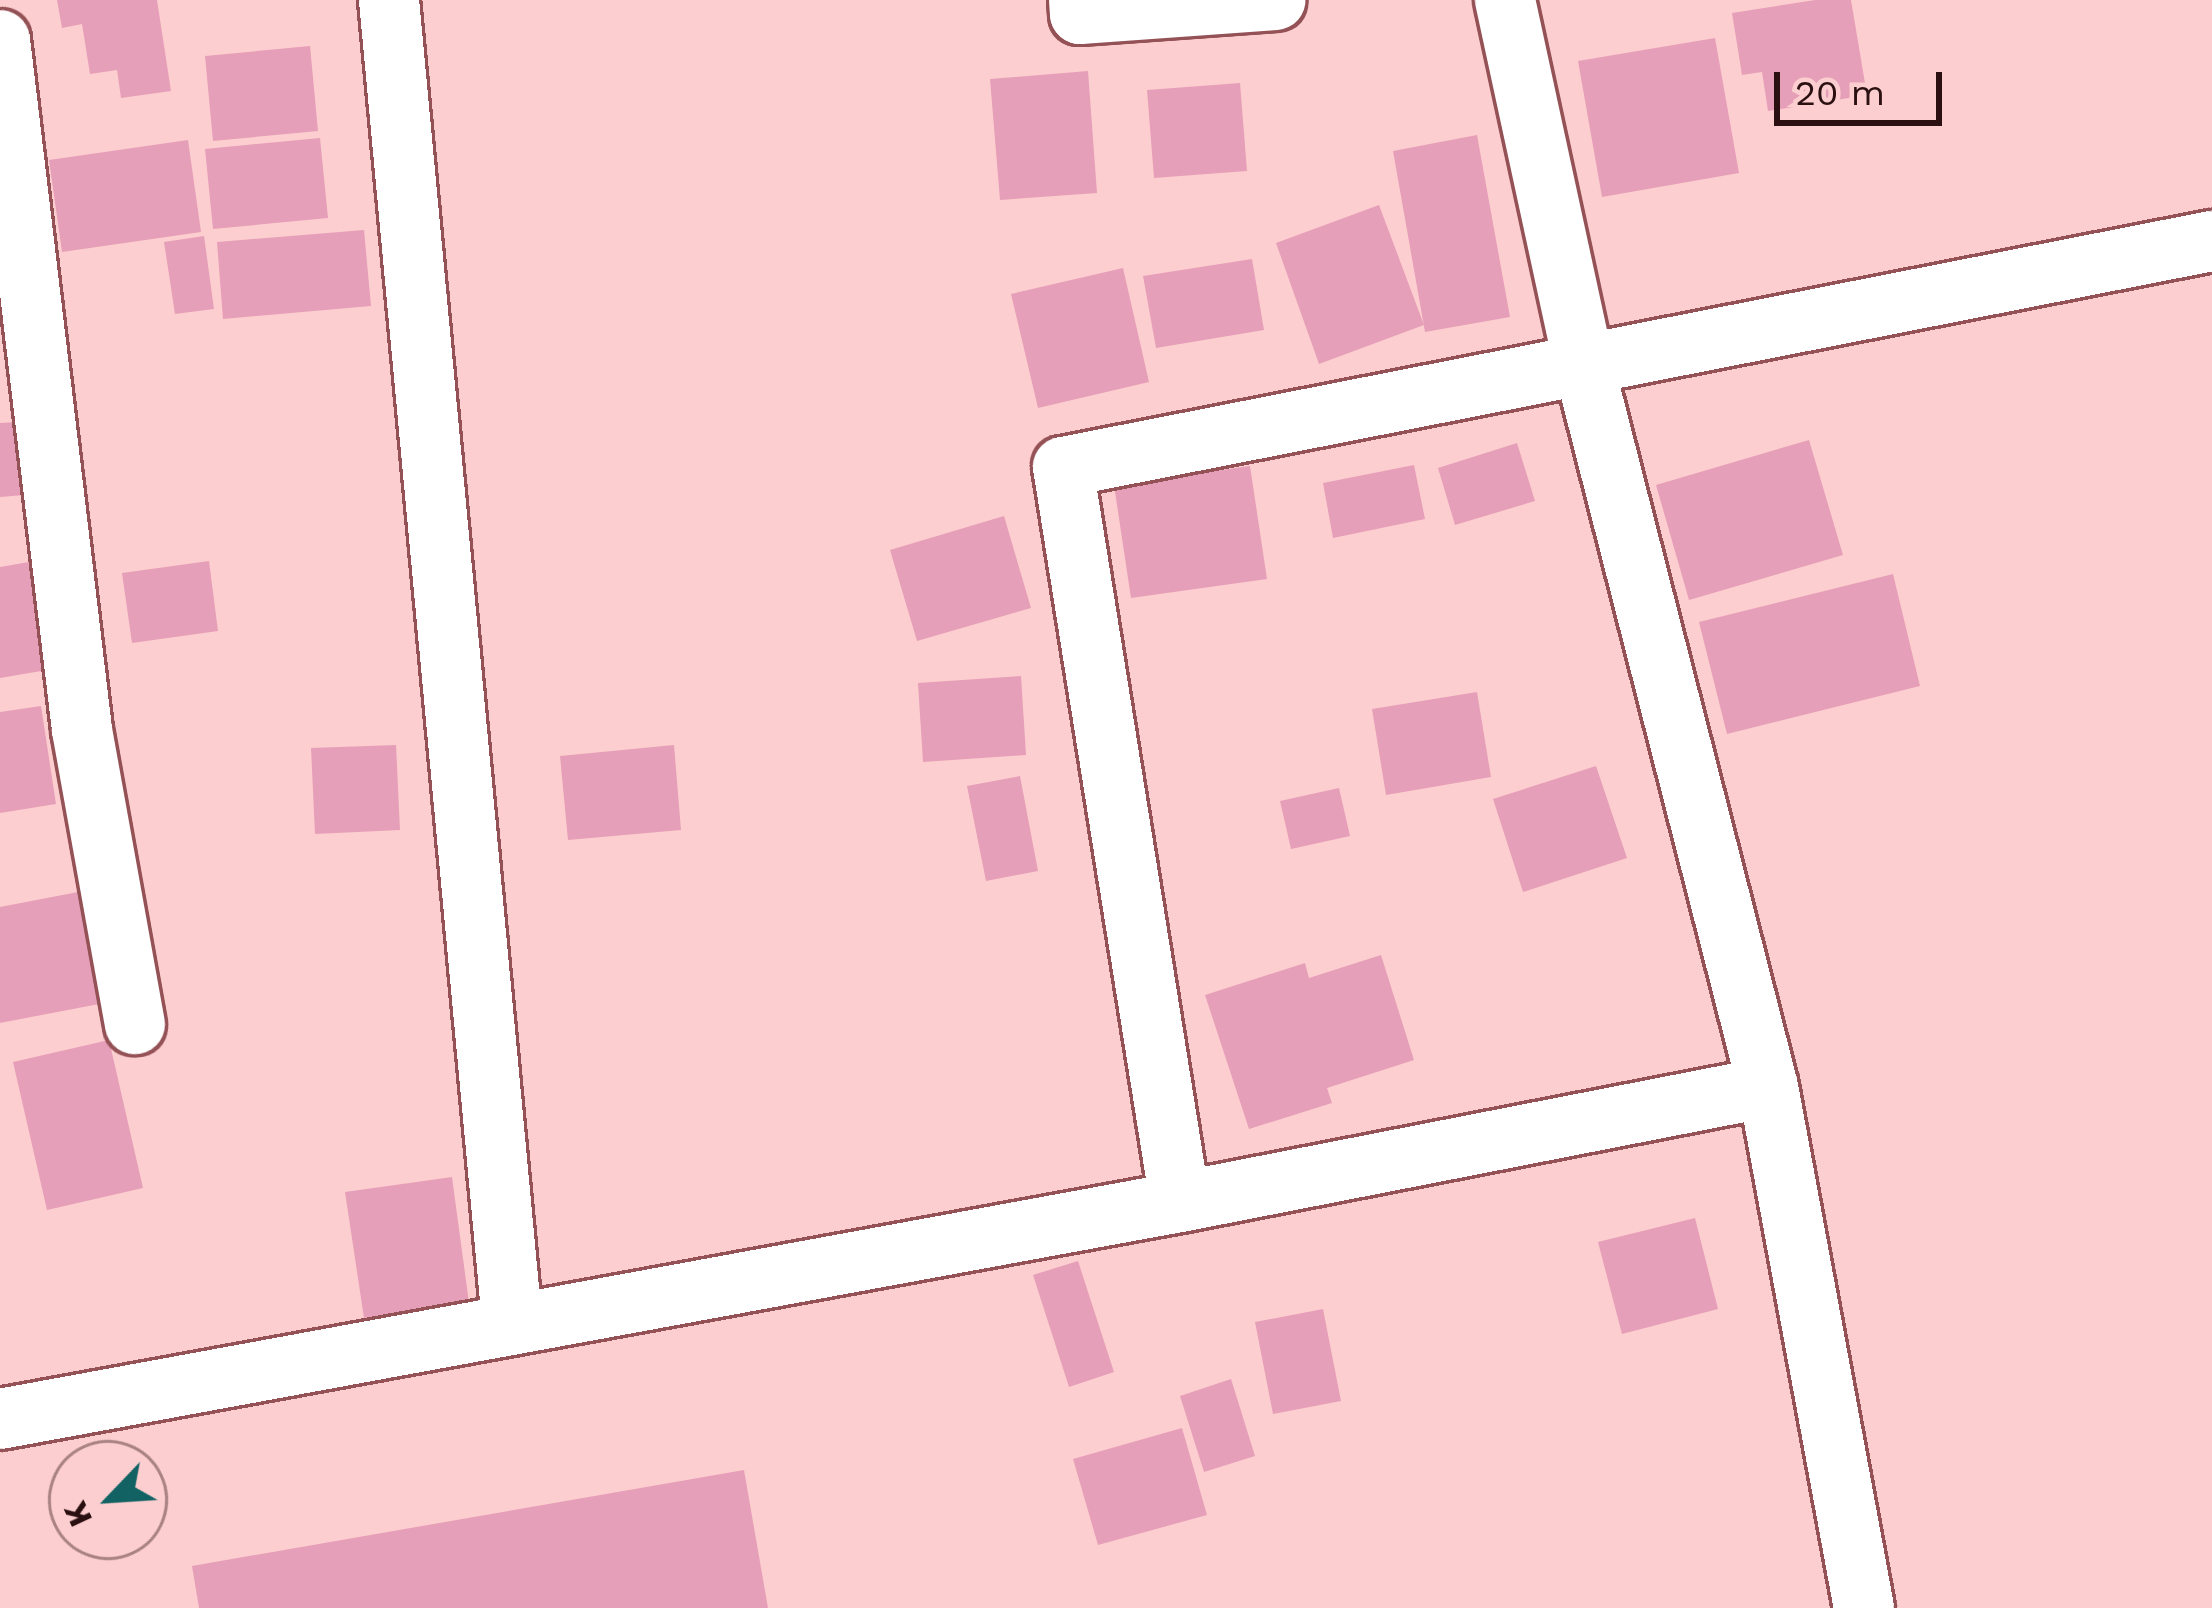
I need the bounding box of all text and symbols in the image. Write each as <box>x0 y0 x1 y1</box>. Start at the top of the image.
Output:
scale bar <box>1780 48 1948 122</box>
text: 20 m <box>1795 72 1885 114</box>
north arrow <box>48 1440 168 1560</box>
text: K <box>55 1496 100 1533</box>

